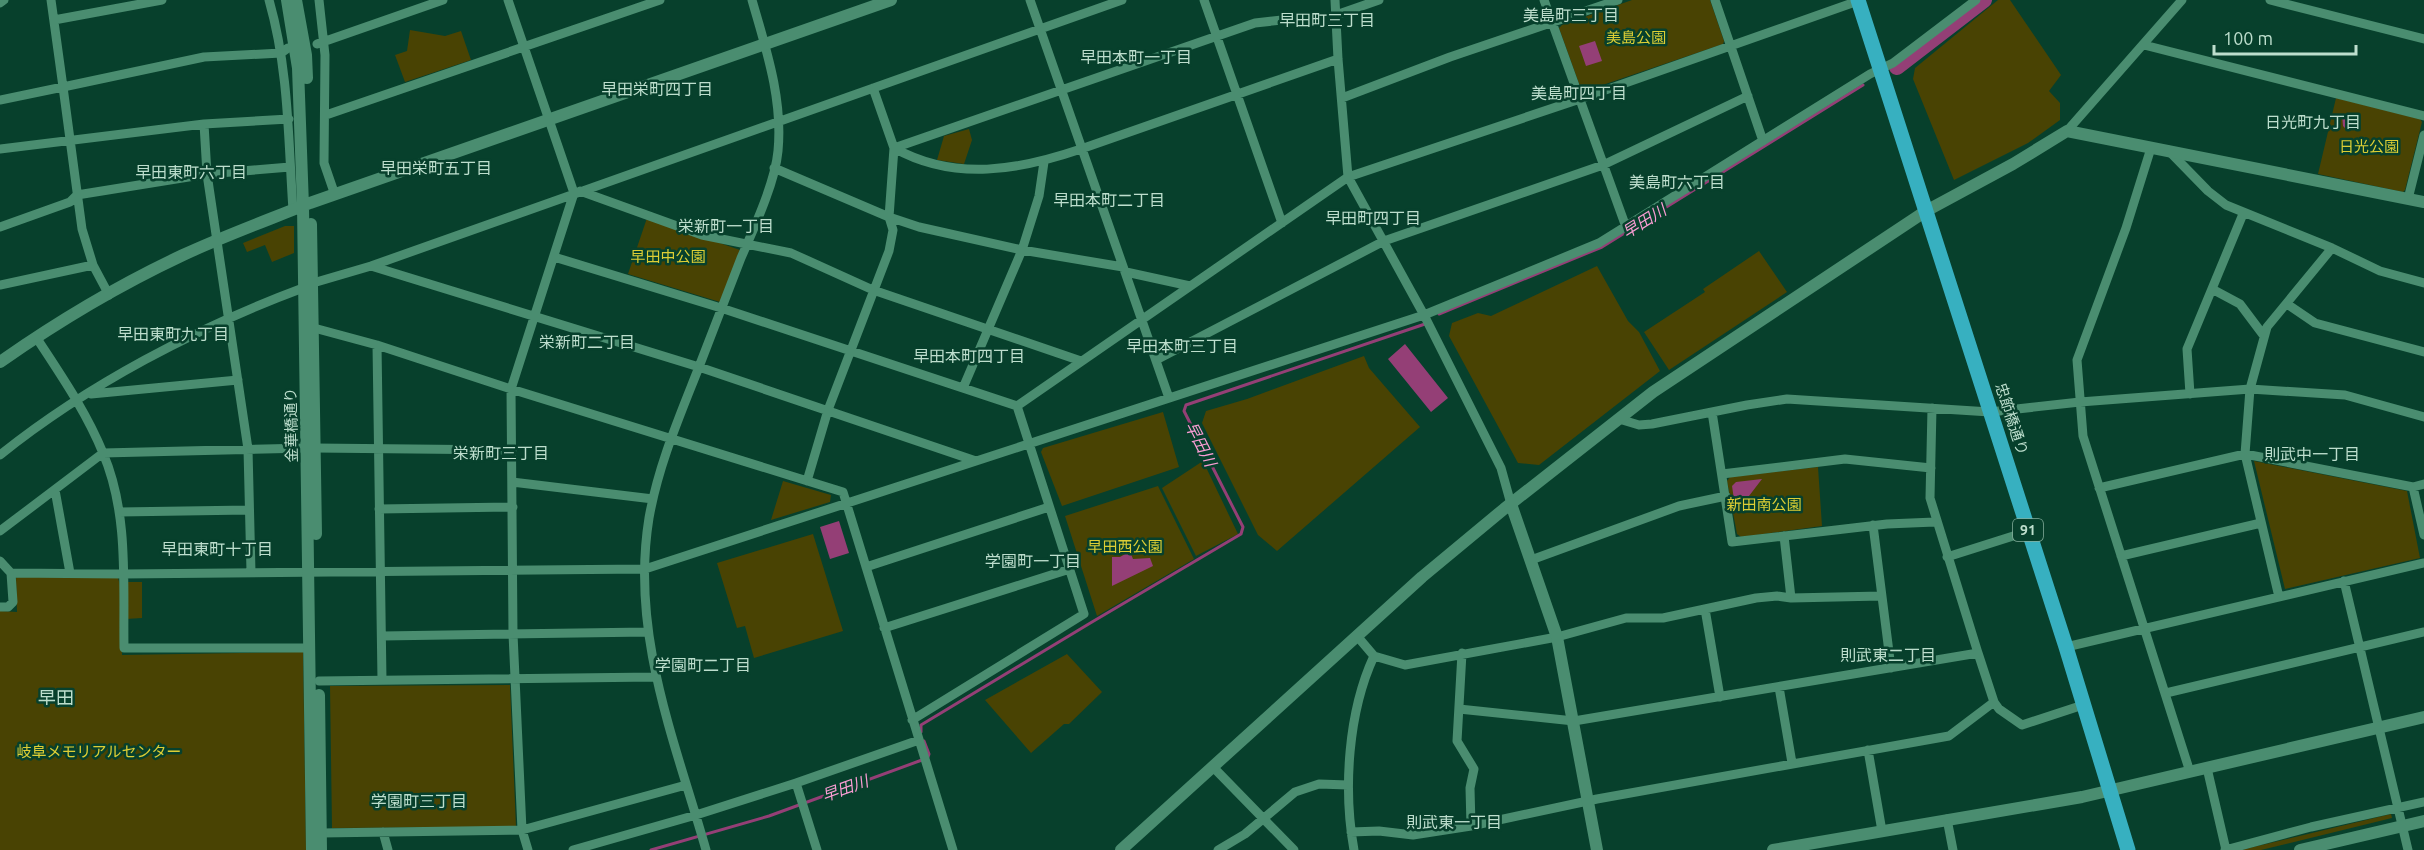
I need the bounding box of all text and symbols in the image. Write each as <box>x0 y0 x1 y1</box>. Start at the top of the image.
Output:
district label: 美島町三丁目 <box>1523 6 1619 24</box>
district label: 早田町三丁目 <box>1279 11 1375 29</box>
scale bar <box>2214 18 2356 56</box>
text: 100 m <box>2223 28 2273 48</box>
park label: 美島公園 <box>1606 29 1666 46</box>
district label: 早田本町一丁目 <box>1080 48 1192 66</box>
district label: 早田栄町四丁目 <box>601 80 713 98</box>
district label: 美島町四丁目 <box>1531 84 1627 102</box>
district label: 日光町九丁目 <box>2265 113 2361 131</box>
park label: 日光公園 <box>2339 138 2399 155</box>
district label: 早田栄町五丁目 <box>380 159 492 177</box>
district label: 早田東町六丁目 <box>135 163 247 181</box>
district label: 美島町六丁目 <box>1629 173 1725 191</box>
district label: 早田本町二丁目 <box>1053 191 1165 209</box>
water label: 早田川 <box>1619 200 1671 241</box>
district label: 早田町四丁目 <box>1325 209 1421 227</box>
district label: 栄新町一丁目 <box>678 217 774 235</box>
park label: 早田中公園 <box>630 248 706 265</box>
district label: 早田東町九丁目 <box>117 325 229 343</box>
district label: 栄新町二丁目 <box>539 333 635 351</box>
district label: 早田本町三丁目 <box>1126 337 1238 355</box>
district label: 早田本町四丁目 <box>913 347 1025 365</box>
street label: 忠節橋通り <box>1992 381 2032 457</box>
street label: 金華橋通り <box>282 387 300 463</box>
water label: 早田川 <box>1182 419 1221 471</box>
district label: 栄新町三丁目 <box>453 444 549 462</box>
district label: 則武中一丁目 <box>2264 445 2360 463</box>
park label: 新田南公園 <box>1726 496 1802 513</box>
road number: 91 <box>2013 519 2043 541</box>
park label: 早田西公園 <box>1087 538 1163 555</box>
district label: 早田東町十丁目 <box>161 540 273 558</box>
district label: 学園町一丁目 <box>985 552 1081 570</box>
district label: 則武東二丁目 <box>1840 646 1936 664</box>
district label: 学園町二丁目 <box>655 656 751 674</box>
district label: 早田 <box>38 687 74 707</box>
park label: 岐阜メモリアルセンター <box>17 743 181 760</box>
water label: 早田川 <box>819 771 873 805</box>
district label: 学園町三丁目 <box>371 792 467 810</box>
district label: 則武東一丁目 <box>1406 813 1502 831</box>

